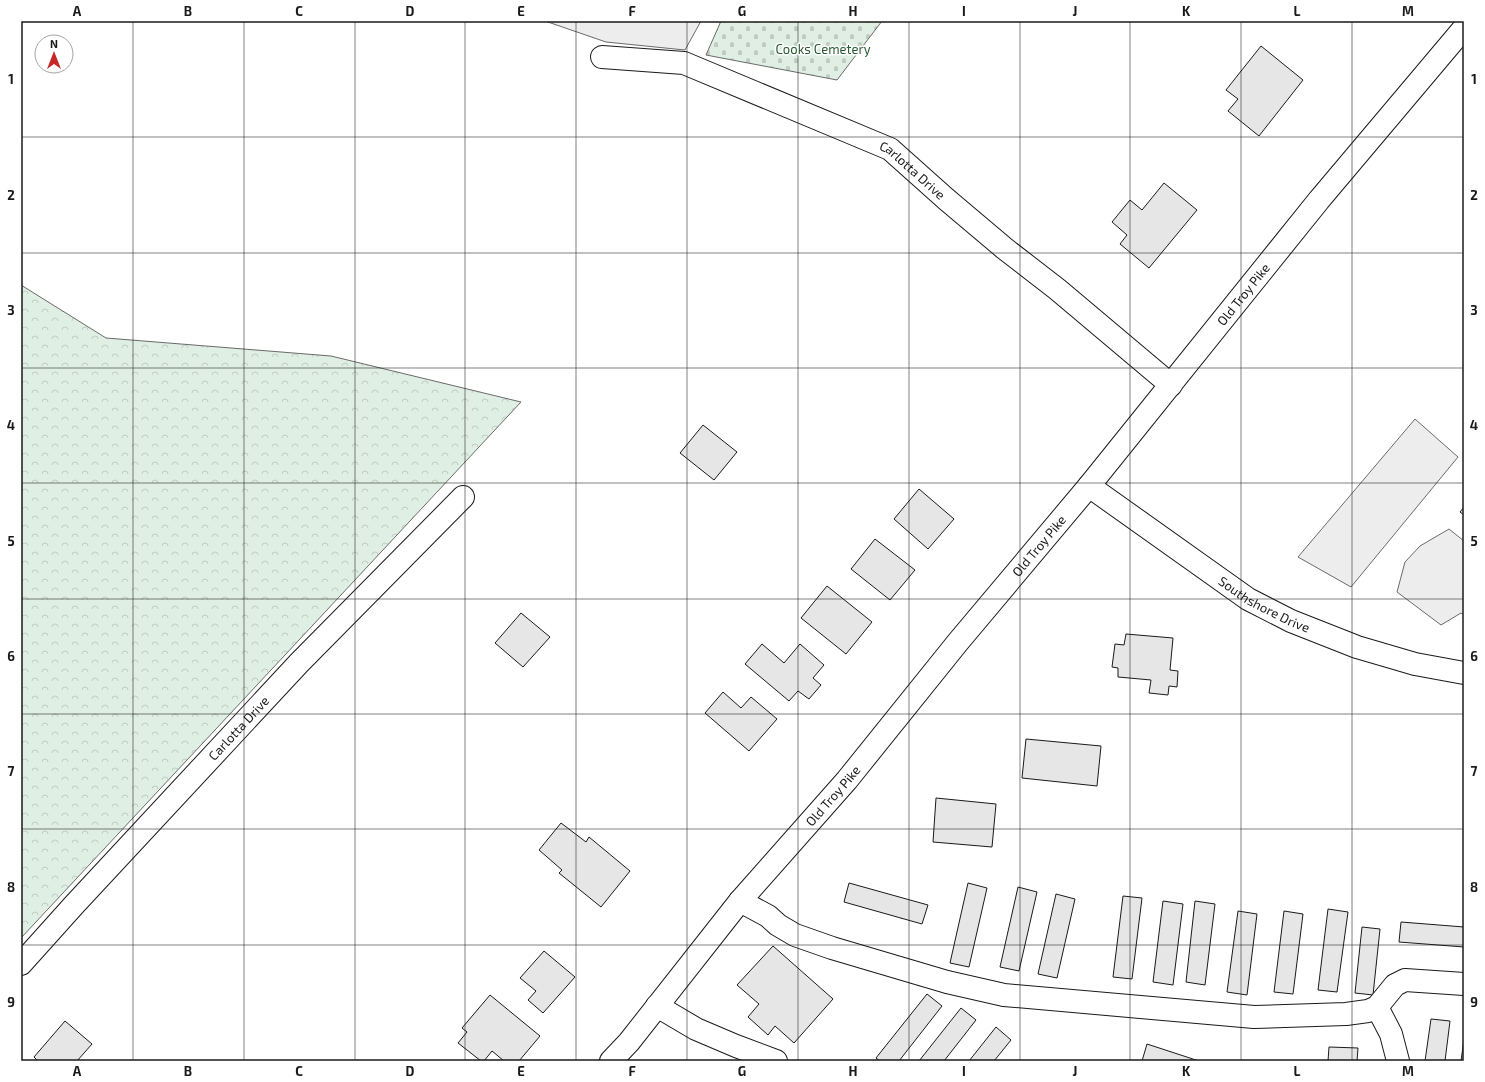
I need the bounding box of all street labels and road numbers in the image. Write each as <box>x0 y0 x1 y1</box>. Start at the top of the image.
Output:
street label: Carlotta Drive <box>877 138 949 203</box>
street label: Old Troy Pike <box>1213 260 1273 329</box>
street label: Old Troy Pike <box>1009 512 1069 580</box>
street label: Southshore Drive <box>1216 573 1312 636</box>
street label: Carlotta Drive <box>205 693 272 763</box>
street label: Old Troy Pike <box>802 762 864 829</box>

